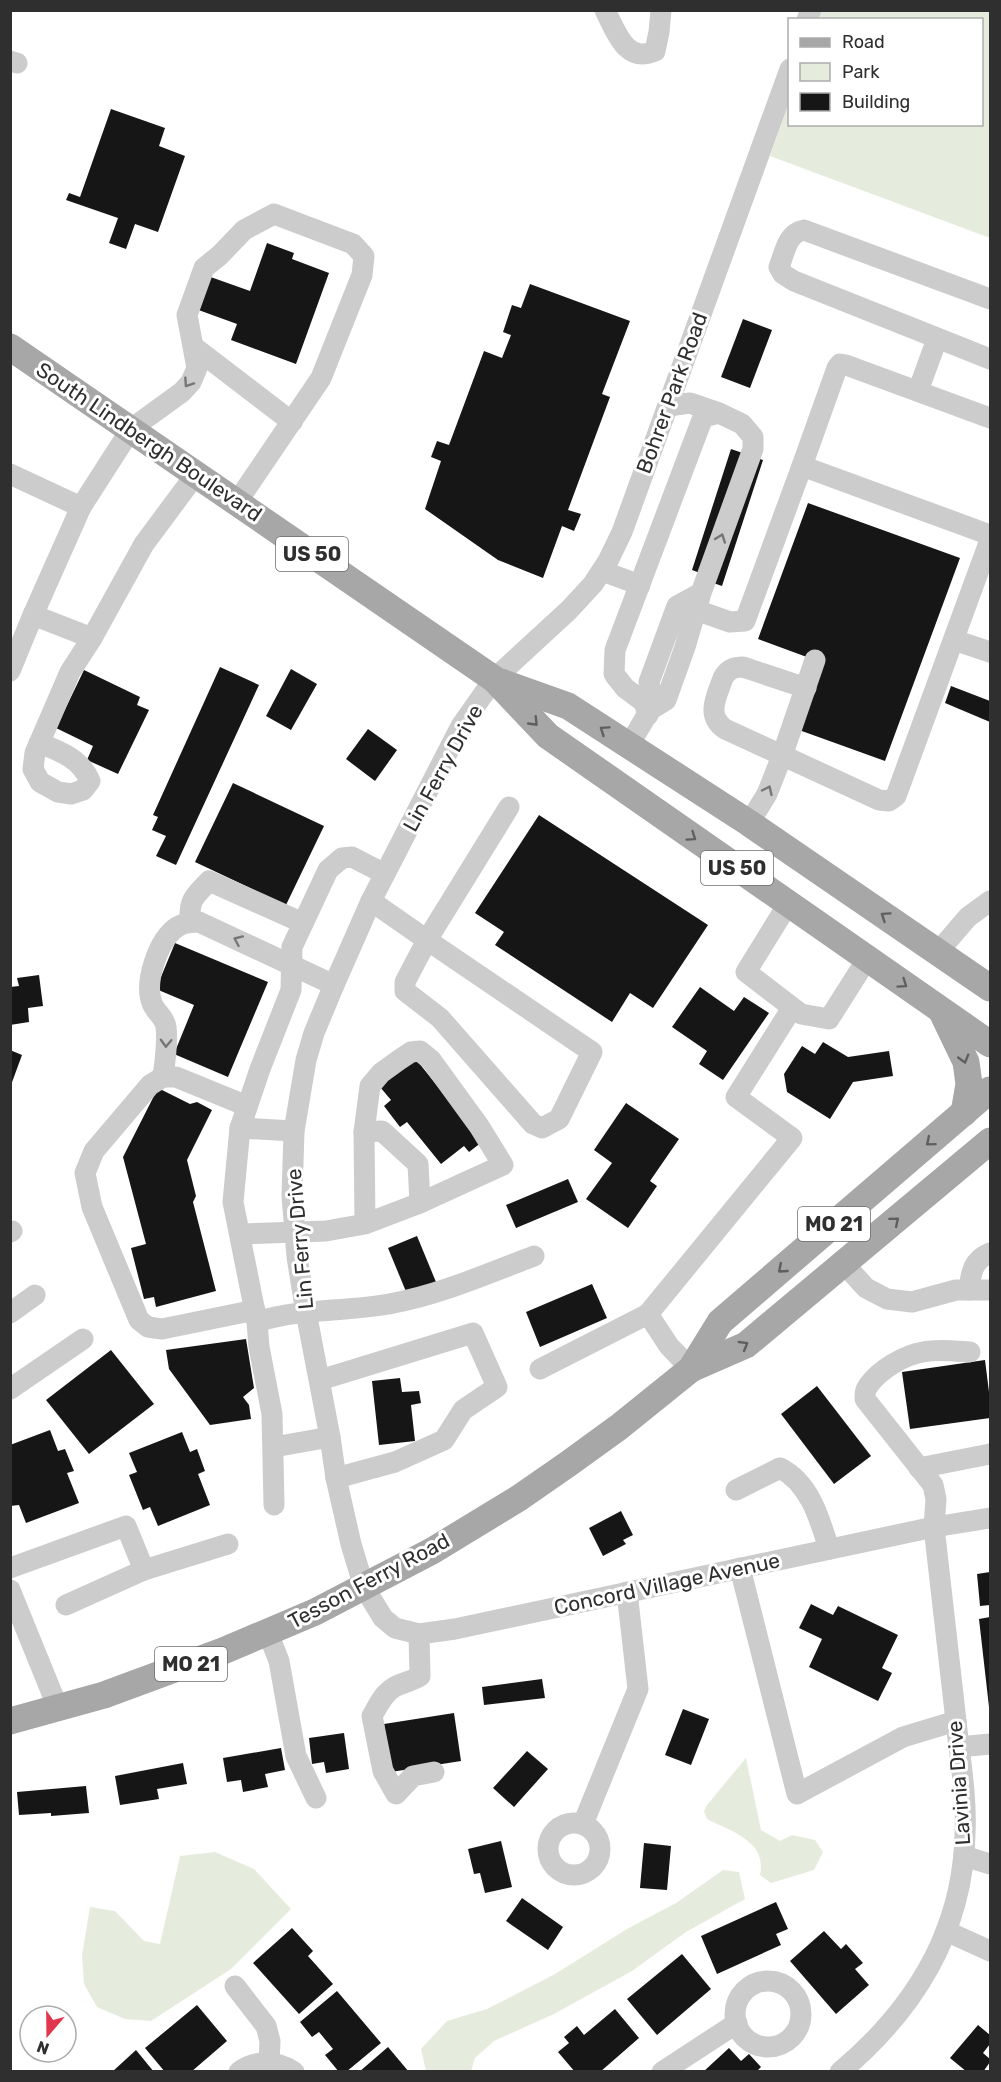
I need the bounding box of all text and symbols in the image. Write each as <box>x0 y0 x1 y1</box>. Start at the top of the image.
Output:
legend <box>788 18 983 126</box>
text: Road <box>842 31 885 53</box>
text: Park <box>842 61 880 83</box>
text: Building <box>842 91 910 113</box>
street label: Bohrer Park Road <box>631 309 712 477</box>
street label: South Lindbergh Boulevard <box>32 357 267 527</box>
one-way arrow <box>185 377 196 388</box>
one-way arrow <box>713 533 726 544</box>
road number: US 50 <box>276 537 348 571</box>
street label: Lin Ferry Drive <box>397 700 488 836</box>
one-way arrow <box>527 714 538 725</box>
one-way arrow <box>599 726 610 737</box>
one-way arrow <box>760 786 772 797</box>
one-way arrow <box>685 830 696 841</box>
road number: US 50 <box>701 851 773 885</box>
one-way arrow <box>881 912 892 923</box>
one-way arrow <box>234 935 245 947</box>
one-way arrow <box>897 977 908 988</box>
one-way arrow <box>159 1039 172 1048</box>
one-way arrow <box>957 1053 969 1064</box>
one-way arrow <box>926 1135 937 1146</box>
street label: Lin Ferry Drive <box>281 1168 318 1310</box>
road number: MO 21 <box>798 1207 870 1241</box>
one-way arrow <box>888 1217 899 1228</box>
one-way arrow <box>778 1261 789 1272</box>
one-way arrow <box>738 1341 748 1352</box>
street label: Tesson Ferry Road <box>284 1528 454 1634</box>
street label: Concord Village Avenue <box>552 1547 782 1620</box>
road number: MO 21 <box>155 1647 227 1681</box>
street label: Lavinia Drive <box>942 1720 975 1846</box>
north arrow <box>18 2004 78 2064</box>
text: N <box>34 2037 52 2059</box>

